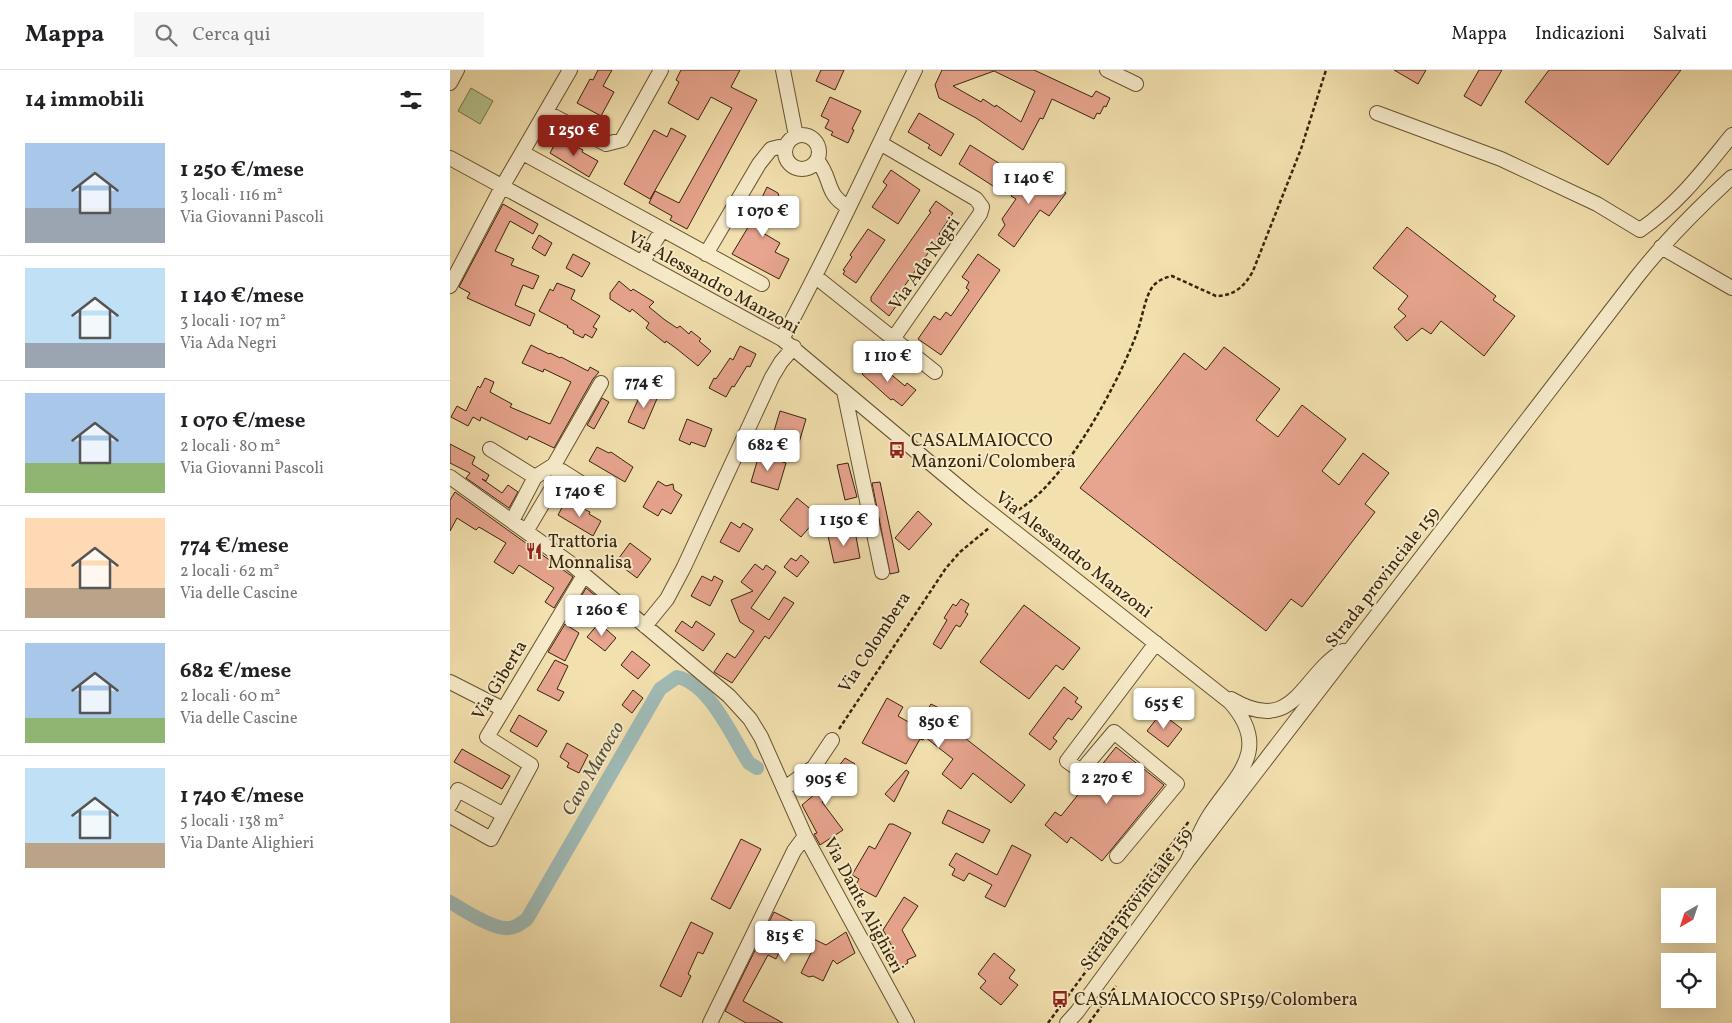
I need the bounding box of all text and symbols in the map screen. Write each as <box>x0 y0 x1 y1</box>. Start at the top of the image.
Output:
search box <box>134 12 484 57</box>
text: Mappa <box>25 18 104 52</box>
icon: search <box>152 21 180 49</box>
text: Cerca qui <box>192 22 270 48</box>
text: Mappa <box>1452 22 1507 47</box>
text: Indicazioni <box>1535 22 1625 47</box>
text: Salvati <box>1653 22 1707 47</box>
text: 14 immobili <box>25 86 144 115</box>
icon: filters <box>397 86 425 114</box>
pin: 1 250 € <box>528 114 620 157</box>
text: 1 250 € <box>549 120 599 142</box>
text: 1 250 €/mese <box>180 156 304 185</box>
pin: 1 140 € <box>983 162 1075 205</box>
icon: home <box>65 163 125 223</box>
text: 1 140 € <box>1004 168 1054 190</box>
text: 3 locali · 116 m² <box>180 185 283 207</box>
pin: 1 070 € <box>717 196 809 238</box>
text: 1 070 € <box>737 201 789 223</box>
text: Via Giovanni Pascoli <box>180 207 324 229</box>
street label: Via Ada Negri <box>884 212 967 315</box>
street label: Via Alessandro Manzoni <box>623 226 804 341</box>
text: 1 140 €/mese <box>180 282 304 311</box>
icon: home <box>65 288 125 348</box>
text: 3 locali · 107 m² <box>180 311 286 333</box>
text: Via Ada Negri <box>180 333 276 355</box>
pin: 1 110 € <box>842 340 934 383</box>
text: 1 110 € <box>864 346 912 368</box>
pin: 774 € <box>609 366 679 409</box>
text: 774 € <box>625 372 663 394</box>
text: 1 070 €/mese <box>180 407 305 436</box>
icon: home <box>65 413 125 473</box>
place label: CASALMAIOCCO Manzoni/Colombera <box>911 429 1076 475</box>
pin: 682 € <box>733 430 803 472</box>
text: 682 € <box>748 435 788 457</box>
text: 2 locali · 80 m² <box>180 436 280 458</box>
bus stop icon: CASALMAIOCCO Manzoni/Colombera <box>887 440 907 460</box>
text: Via Giovanni Pascoli <box>180 458 324 480</box>
pin: 1 740 € <box>534 476 626 518</box>
text: 1 740 € <box>555 481 605 503</box>
street label: Via Alessandro Manzoni <box>989 486 1157 625</box>
street label: Strada provinciale 159 <box>1320 502 1446 654</box>
pin: 1 150 € <box>798 504 890 547</box>
text: 1 150 € <box>820 510 868 532</box>
place label: Trattoria Monnalisa <box>548 530 632 576</box>
text: 774 €/mese <box>180 532 289 561</box>
icon: home <box>65 538 125 598</box>
restaurant icon: Trattoria Monnalisa <box>524 541 544 561</box>
text: 2 locali · 62 m² <box>180 561 279 583</box>
text: Via delle Cascine <box>180 583 298 605</box>
street label: Via Colombera <box>833 587 917 698</box>
pin: 1 260 € <box>556 594 648 637</box>
text: 1 260 € <box>576 600 628 622</box>
street label: Via Giberta <box>467 636 534 725</box>
text: 682 €/mese <box>180 657 291 686</box>
icon: home <box>65 663 125 723</box>
text: 2 locali · 60 m² <box>180 686 280 708</box>
pin: 655 € <box>1129 688 1199 730</box>
text: 655 € <box>1144 693 1184 715</box>
pin: 850 € <box>904 706 974 749</box>
text: Via delle Cascine <box>180 708 298 730</box>
text: 850 € <box>919 712 959 734</box>
water label: Cavo Marocco <box>556 717 631 821</box>
pin: 2 270 € <box>1061 762 1153 805</box>
pin: 905 € <box>791 764 861 806</box>
text: 2 270 € <box>1081 768 1133 790</box>
text: 905 € <box>805 769 847 791</box>
text: 1 740 €/mese <box>180 782 304 811</box>
icon: home <box>65 788 125 848</box>
text: 5 locali · 138 m² <box>180 811 284 833</box>
street label: Strada provinciale 159 <box>1075 823 1199 976</box>
text: Via Dante Alighieri <box>180 833 314 855</box>
street label: Via Dante Alighieri <box>816 833 909 978</box>
north arrow <box>1661 888 1716 942</box>
map controls <box>1661 888 1716 1008</box>
pin: 815 € <box>750 920 820 963</box>
text: 815 € <box>766 926 804 948</box>
button: locate <box>1661 953 1716 1008</box>
place label: CASALMAIOCCO SP159/Colombera <box>1074 988 1358 1013</box>
bus stop icon: CASALMAIOCCO SP159/Colombera <box>1050 989 1070 1009</box>

